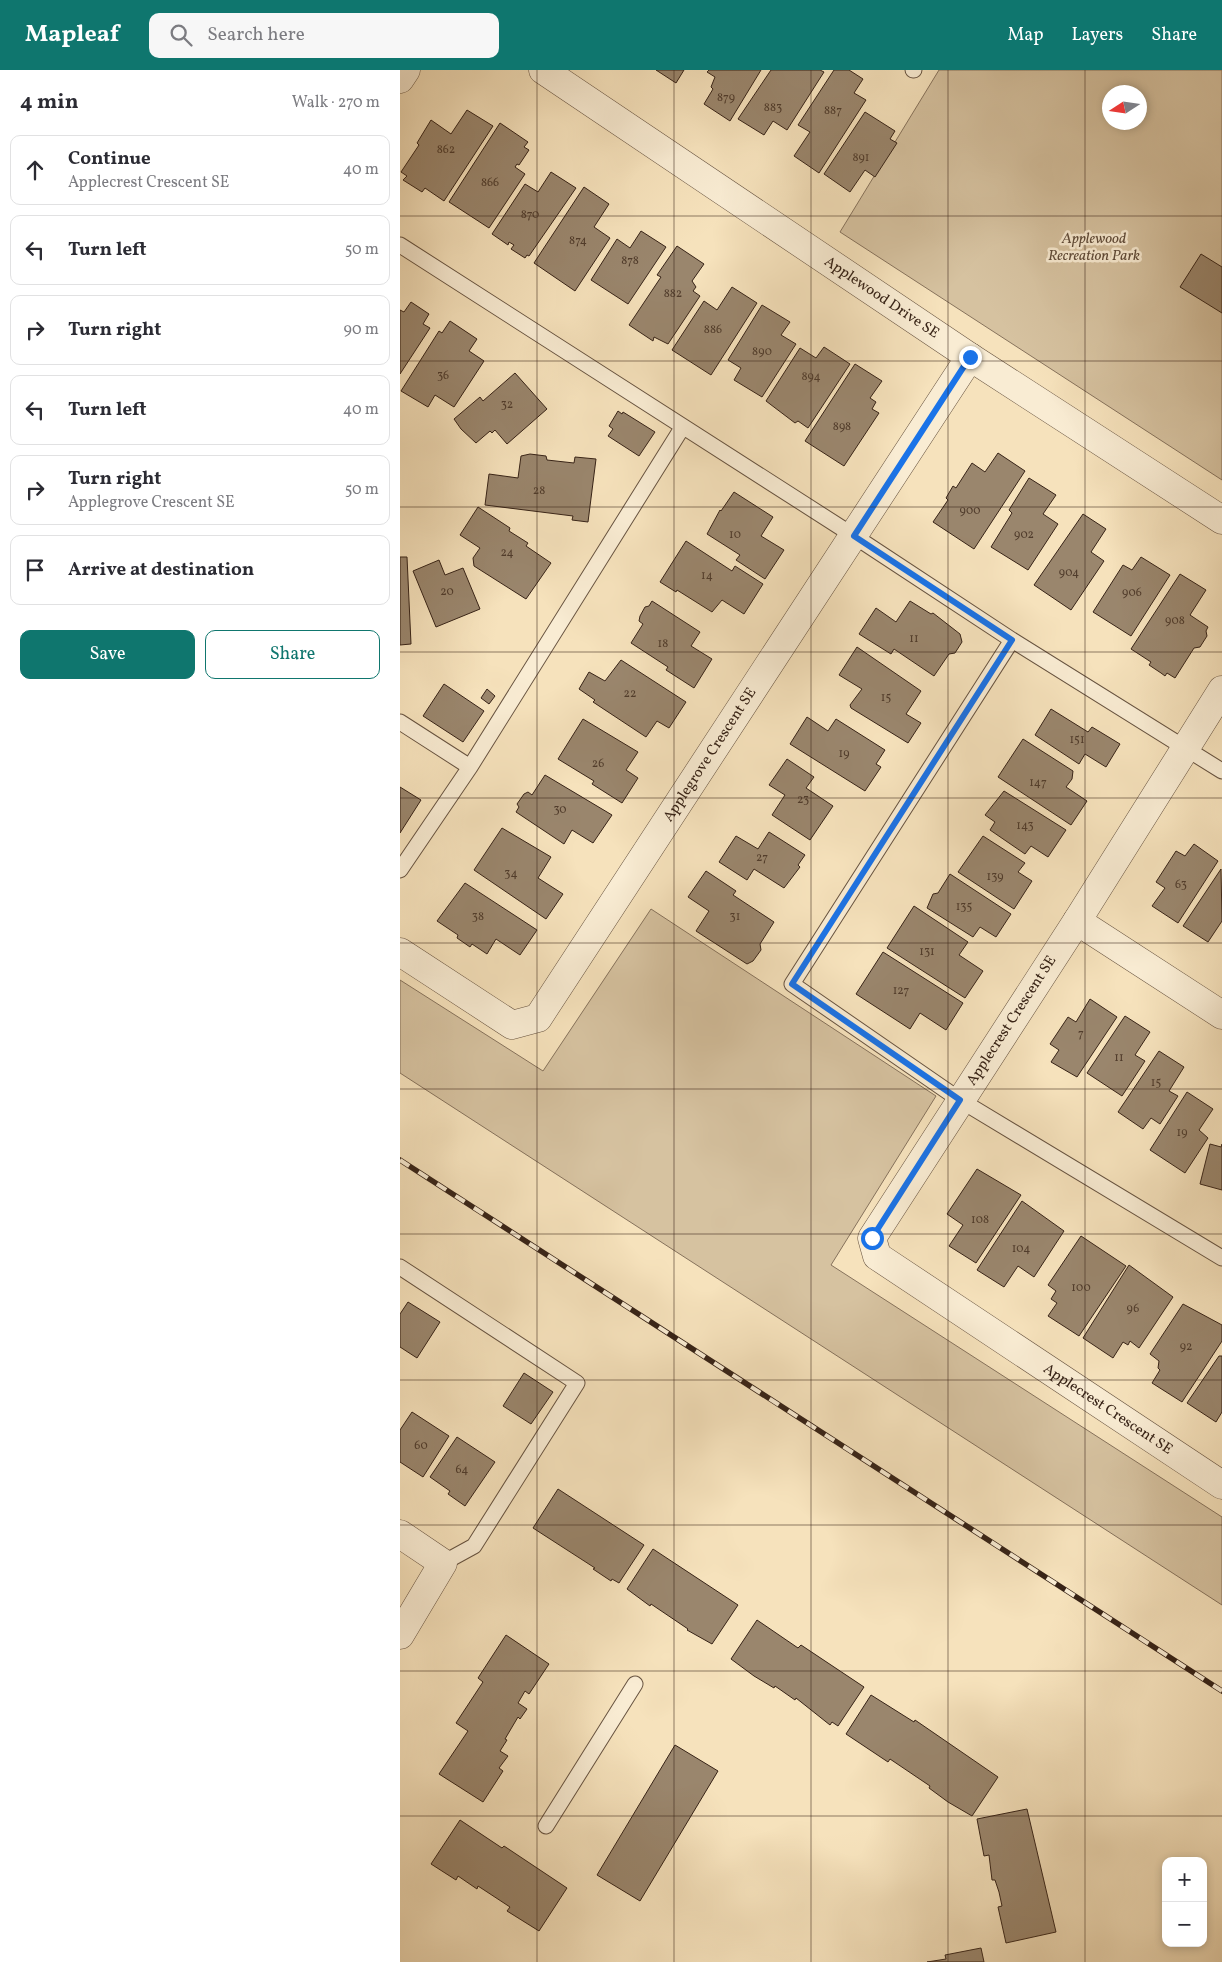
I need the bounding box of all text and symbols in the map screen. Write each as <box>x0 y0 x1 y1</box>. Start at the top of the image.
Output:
search box <box>149 13 499 58</box>
text: Mapleaf <box>25 18 119 52</box>
icon: search <box>167 21 195 49</box>
text: Search here <box>207 22 305 48</box>
text: Map <box>1007 23 1043 48</box>
text: Layers <box>1071 23 1123 48</box>
text: Share <box>1151 23 1197 48</box>
north arrow <box>1102 85 1147 130</box>
text: 4 min <box>20 88 79 117</box>
house number: 879 <box>717 90 735 106</box>
text: Walk · 270 m <box>292 92 380 114</box>
house number: 883 <box>764 100 782 116</box>
house number: 887 <box>824 103 842 119</box>
house number: 862 <box>437 142 455 158</box>
text: Continue <box>68 146 151 172</box>
house number: 891 <box>853 150 869 166</box>
icon: ahead <box>21 156 49 184</box>
text: 40 m <box>343 159 379 181</box>
text: Applecrest Crescent SE <box>68 172 229 194</box>
house number: 866 <box>481 175 499 191</box>
house number: 870 <box>521 207 539 223</box>
park label: Applewood Recreation Park <box>1048 229 1140 267</box>
house number: 874 <box>569 233 587 249</box>
icon: left <box>21 236 49 264</box>
text: Turn left <box>68 237 147 263</box>
text: 50 m <box>345 239 379 261</box>
street label: Applewood Drive SE <box>820 251 943 344</box>
house number: 878 <box>621 253 639 269</box>
house number: 882 <box>664 286 682 302</box>
icon: right <box>21 316 49 344</box>
text: Turn right <box>68 317 161 343</box>
text: 90 m <box>343 319 379 341</box>
house number: 886 <box>704 322 722 338</box>
house number: 890 <box>752 344 772 360</box>
route end <box>959 346 982 369</box>
house number: 36 <box>437 368 449 384</box>
house number: 894 <box>801 369 821 385</box>
icon: left <box>21 396 49 424</box>
text: Turn left <box>68 397 147 423</box>
house number: 32 <box>501 397 513 413</box>
text: 40 m <box>343 399 379 421</box>
house number: 898 <box>833 419 851 435</box>
text: Turn right <box>68 466 161 492</box>
icon: right <box>21 476 49 504</box>
text: 50 m <box>345 479 379 501</box>
house number: 28 <box>533 483 545 499</box>
text: Applegrove Crescent SE <box>68 492 235 514</box>
house number: 900 <box>959 503 981 519</box>
house number: 10 <box>729 527 741 543</box>
house number: 902 <box>1014 527 1034 543</box>
house number: 24 <box>500 545 514 561</box>
icon: arrive <box>21 556 49 584</box>
text: Arrive at destination <box>68 557 254 583</box>
house number: 904 <box>1059 565 1079 581</box>
house number: 14 <box>701 568 713 584</box>
house number: 20 <box>440 584 454 600</box>
house number: 906 <box>1122 585 1142 601</box>
house number: 908 <box>1165 613 1185 629</box>
button: Save <box>20 630 195 679</box>
button: Share <box>205 630 380 679</box>
house number: 11 <box>909 631 919 647</box>
house number: 18 <box>658 636 668 652</box>
street label: Applegrove Crescent SE <box>658 684 762 826</box>
house number: 22 <box>624 686 636 702</box>
house number: 15 <box>881 690 891 706</box>
house number: 151 <box>1069 732 1085 748</box>
house number: 19 <box>839 746 849 762</box>
house number: 26 <box>592 756 604 772</box>
house number: 147 <box>1029 775 1047 791</box>
house number: 23 <box>797 792 809 808</box>
house number: 30 <box>553 802 567 818</box>
house number: 143 <box>1016 818 1034 834</box>
house number: 27 <box>756 850 768 866</box>
house number: 34 <box>504 866 518 882</box>
house number: 139 <box>987 869 1003 885</box>
house number: 63 <box>1175 877 1187 893</box>
house number: 135 <box>956 899 973 915</box>
house number: 38 <box>472 909 484 925</box>
house number: 31 <box>730 909 740 925</box>
house number: 131 <box>919 944 935 960</box>
street label: Applecrest Crescent SE <box>962 952 1062 1090</box>
house number: 127 <box>893 983 909 999</box>
house number: 7 <box>1078 1026 1084 1042</box>
house number: 11 <box>1114 1050 1124 1066</box>
house number: 15 <box>1151 1075 1161 1091</box>
house number: 19 <box>1177 1125 1187 1141</box>
house number: 108 <box>971 1212 989 1228</box>
route start <box>861 1227 884 1250</box>
house number: 104 <box>1012 1241 1030 1257</box>
house number: 100 <box>1071 1280 1091 1296</box>
house number: 96 <box>1127 1301 1139 1317</box>
house number: 92 <box>1180 1339 1192 1355</box>
street label: Applecrest Crescent SE <box>1039 1359 1177 1460</box>
house number: 60 <box>414 1438 428 1454</box>
house number: 64 <box>456 1462 468 1478</box>
map controls <box>1162 1857 1207 1947</box>
button: + <box>1162 1857 1207 1902</box>
button: − <box>1162 1902 1207 1947</box>

